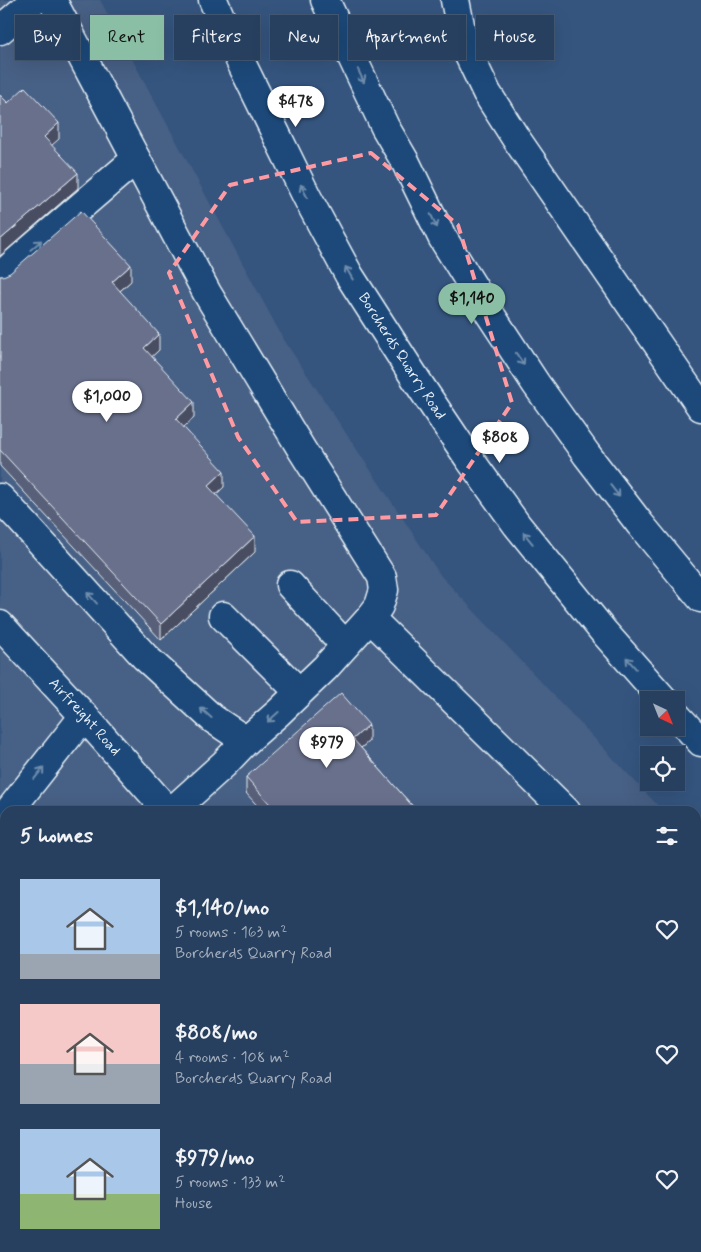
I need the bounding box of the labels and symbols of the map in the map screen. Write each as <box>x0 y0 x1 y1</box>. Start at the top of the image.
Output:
one-way arrow <box>356 68 366 83</box>
pin: $478 <box>266 86 326 128</box>
one-way arrow <box>299 183 309 198</box>
one-way arrow <box>430 213 440 228</box>
one-way arrow <box>30 239 43 250</box>
one-way arrow <box>343 267 353 281</box>
pin: $1,140 <box>431 282 513 325</box>
street label: Borcherds Quarry Road <box>353 289 450 424</box>
one-way arrow <box>515 352 525 366</box>
pin: $1,000 <box>66 380 148 423</box>
pin: $808 <box>470 422 530 464</box>
one-way arrow <box>609 484 620 497</box>
one-way arrow <box>522 532 533 545</box>
one-way arrow <box>86 592 98 605</box>
one-way arrow <box>626 657 637 670</box>
street label: Airfreight Road <box>44 674 125 760</box>
north arrow <box>640 691 685 736</box>
one-way arrow <box>200 708 213 719</box>
one-way arrow <box>267 711 280 723</box>
pin: $979 <box>297 726 357 769</box>
one-way arrow <box>34 767 45 780</box>

